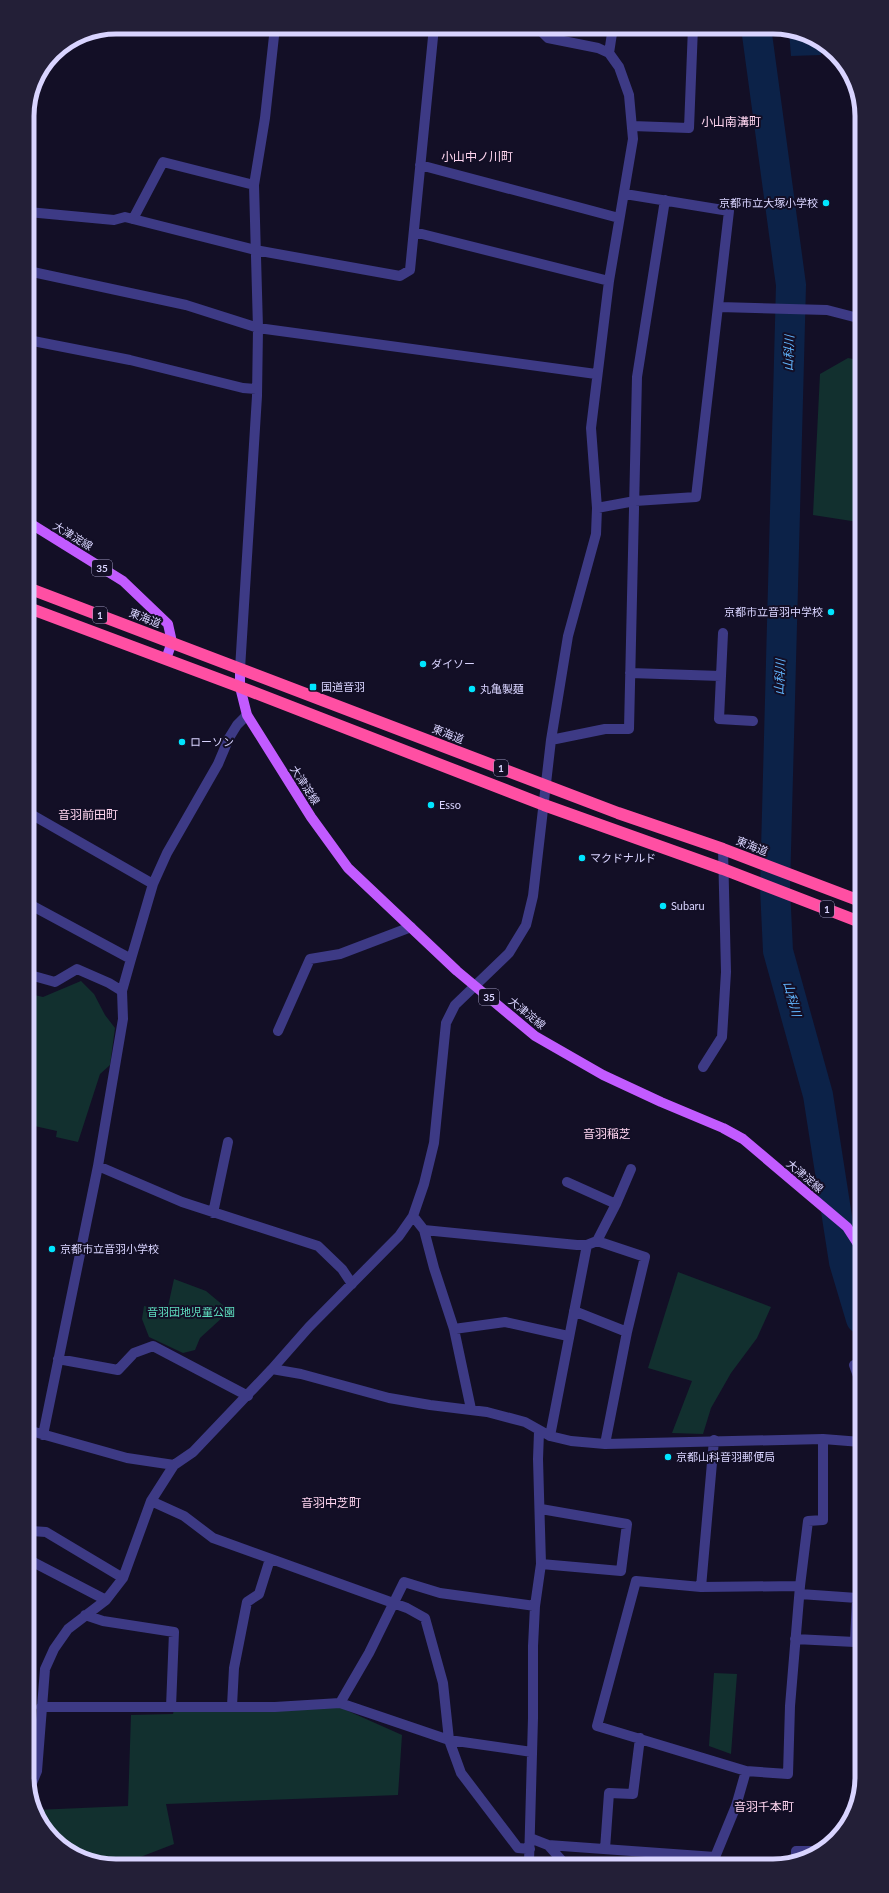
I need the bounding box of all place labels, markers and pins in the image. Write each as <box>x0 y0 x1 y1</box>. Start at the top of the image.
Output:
place label: 京都市立大塚小学校 <box>719 196 818 209</box>
marker: 京都市立大塚小学校 <box>821 198 831 208</box>
place label: 京都市立音羽中学校 <box>724 605 823 618</box>
marker: 京都市立音羽中学校 <box>826 607 836 617</box>
place label: ダイソー <box>431 657 475 670</box>
marker: ダイソー <box>418 659 428 669</box>
place label: 国道音羽 <box>321 680 365 693</box>
marker: 国道音羽 <box>308 682 318 692</box>
place label: 丸亀製麺 <box>480 682 524 695</box>
marker: 丸亀製麺 <box>467 684 477 694</box>
place label: ローソン <box>190 735 234 748</box>
marker: ローソン <box>177 737 187 747</box>
place label: Esso <box>439 798 461 811</box>
marker: Esso <box>426 800 436 810</box>
place label: マクドナルド <box>590 851 656 864</box>
marker: マクドナルド <box>577 853 587 863</box>
place label: Subaru <box>671 899 705 912</box>
marker: Subaru <box>658 901 668 911</box>
place label: 京都市立音羽小学校 <box>60 1242 159 1255</box>
marker: 京都市立音羽小学校 <box>47 1244 57 1254</box>
place label: 京都山科音羽郵便局 <box>676 1450 775 1463</box>
marker: 京都山科音羽郵便局 <box>663 1452 673 1462</box>

